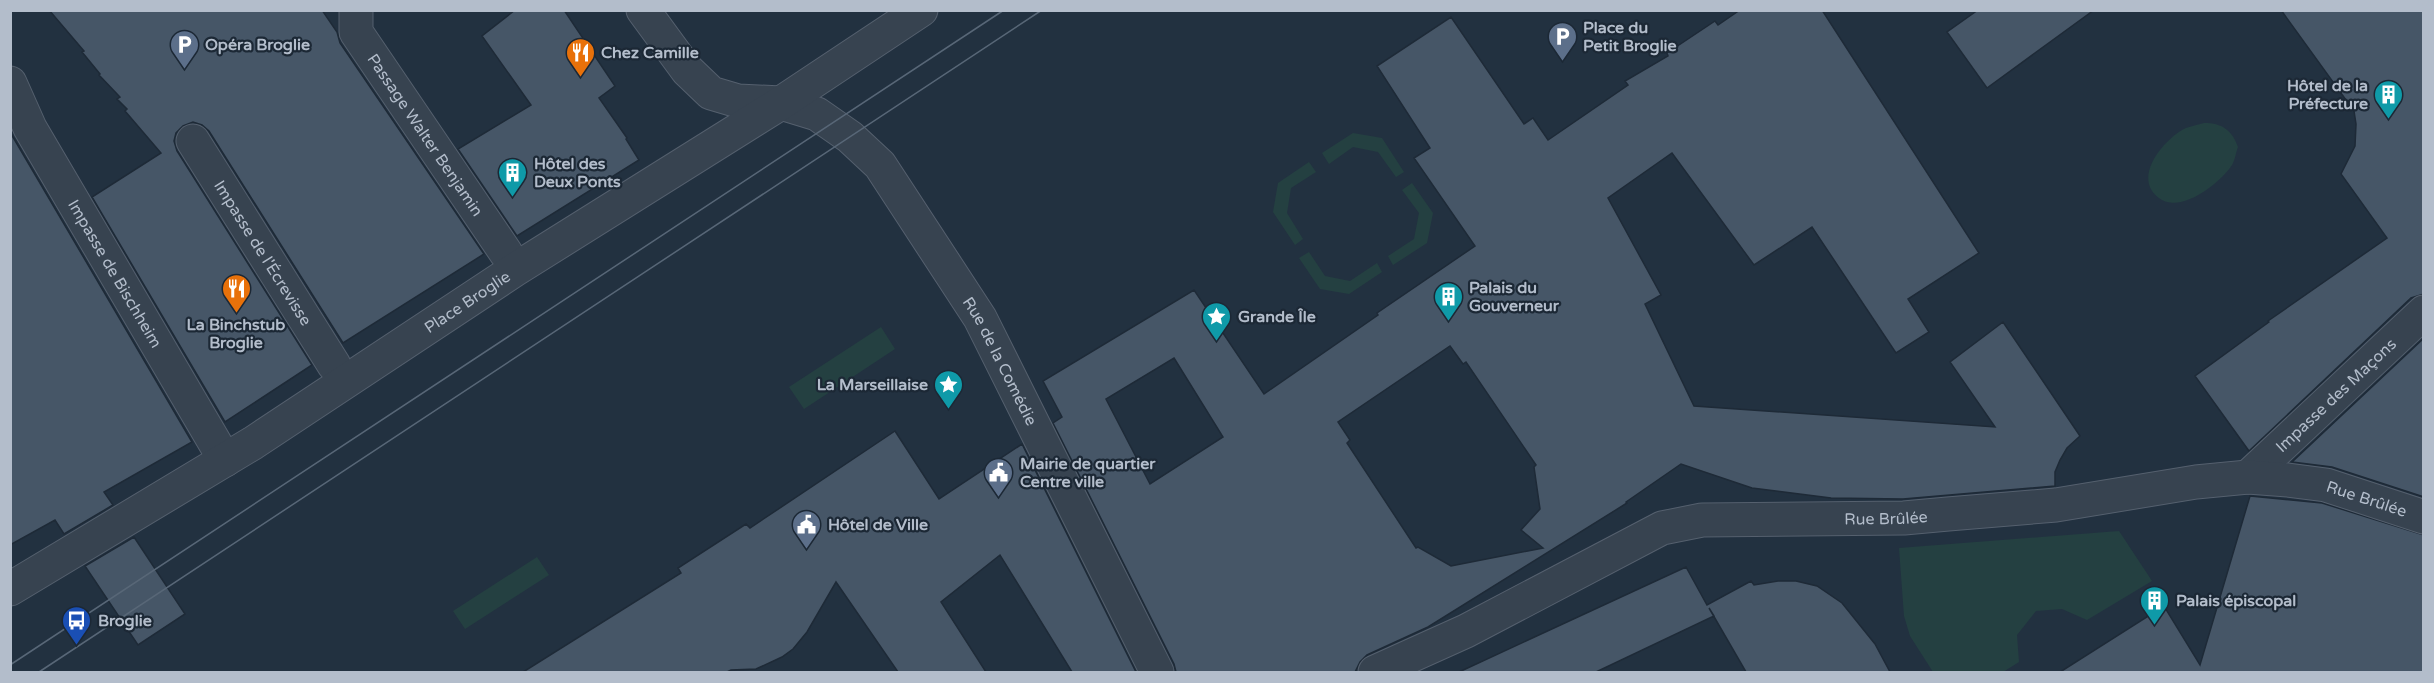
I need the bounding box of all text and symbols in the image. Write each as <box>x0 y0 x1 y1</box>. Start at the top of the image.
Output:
place label: Place du Petit Broglie <box>1583 18 1677 56</box>
parking icon: Place du Petit Broglie <box>1546 20 1578 62</box>
parking icon: Opéra Broglie <box>168 28 200 70</box>
place label: Opéra Broglie <box>205 35 310 55</box>
restaurant icon: Chez Camille <box>564 36 596 78</box>
place label: Chez Camille <box>601 43 699 63</box>
street label: Passage Walter Benjamin <box>363 50 487 220</box>
place label: Hôtel de la Préfecture <box>2287 76 2368 114</box>
building icon: Hôtel de la Préfecture <box>2373 78 2405 120</box>
place label: Hôtel des Deux Ponts <box>534 154 621 192</box>
building icon: Hôtel des Deux Ponts <box>497 156 529 198</box>
street label: Impasse de l'Écrevisse <box>209 177 316 330</box>
street label: Impasse de Bischheim <box>63 196 166 352</box>
street label: Place Broglie <box>421 267 514 338</box>
restaurant icon: La Binchstub Broglie <box>220 272 252 314</box>
place label: Palais du Gouverneur <box>1469 278 1560 316</box>
building icon: Palais du Gouverneur <box>1432 280 1464 322</box>
street label: Rue de la Comédie <box>958 293 1041 429</box>
place icon: Grande Île <box>1201 300 1233 342</box>
place label: Grande Île <box>1238 307 1316 327</box>
place label: La Binchstub Broglie <box>187 315 285 353</box>
street label: Impasse des Maçons <box>2272 334 2401 457</box>
place icon: La Marseillaise <box>933 368 965 410</box>
place label: La Marseillaise <box>817 375 928 395</box>
place label: Mairie de quartier Centre ville <box>1020 454 1156 492</box>
public building icon: Mairie de quartier Centre ville <box>983 456 1015 498</box>
street label: Rue Brûlée <box>2324 477 2409 522</box>
street label: Rue Brûlée <box>1844 507 1929 530</box>
public building icon: Hôtel de Ville <box>791 508 823 550</box>
place label: Hôtel de Ville <box>828 515 928 535</box>
building icon: Palais épiscopal <box>2139 584 2171 626</box>
place label: Palais épiscopal <box>2176 591 2296 611</box>
bus stop icon: Broglie <box>61 604 93 646</box>
place label: Broglie <box>98 611 152 631</box>

